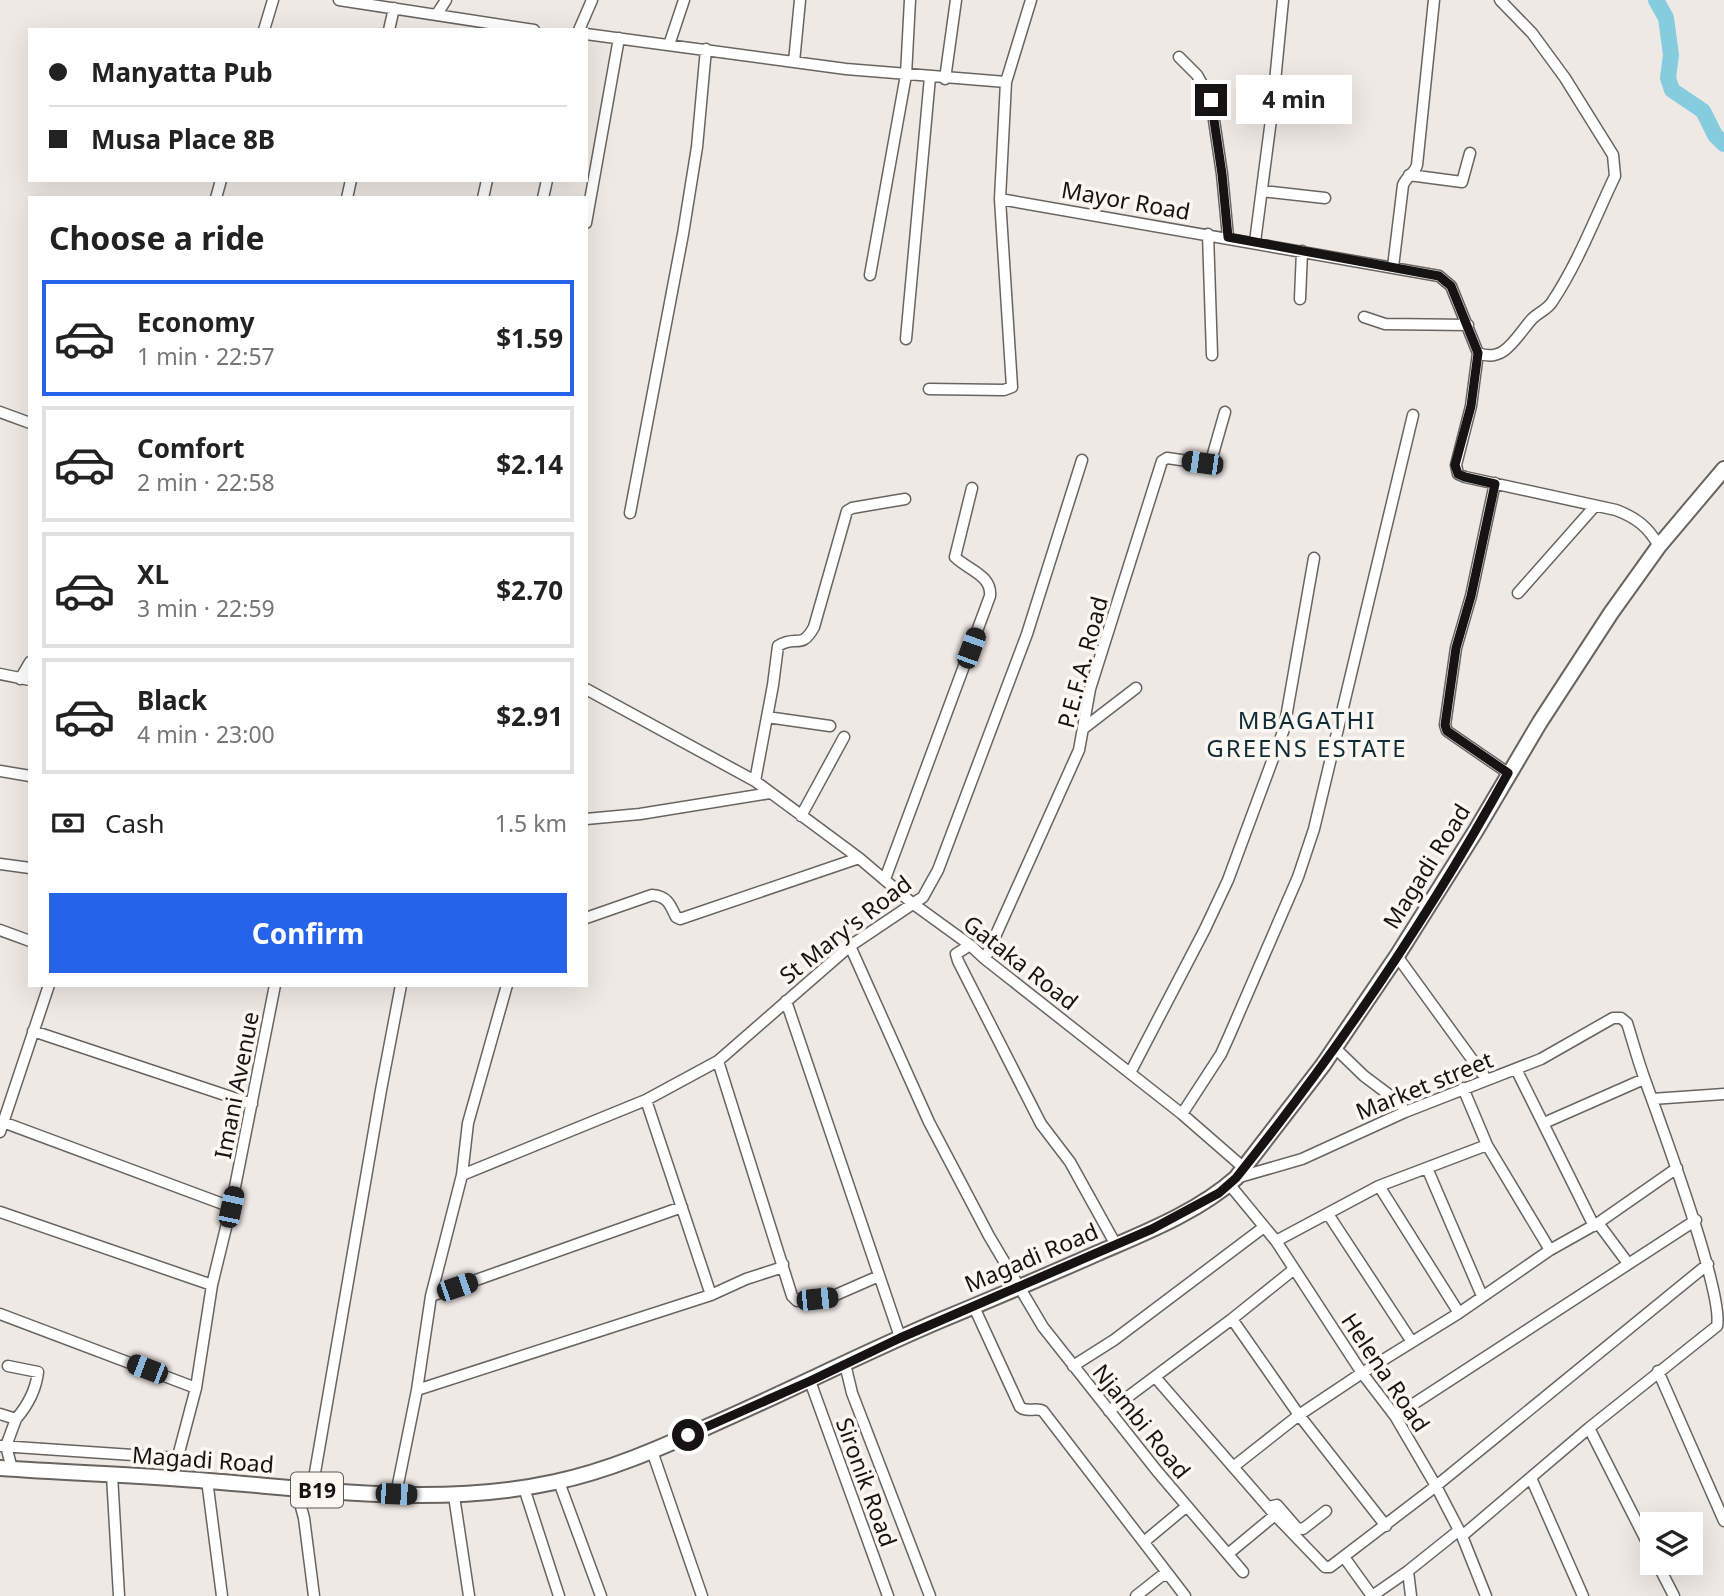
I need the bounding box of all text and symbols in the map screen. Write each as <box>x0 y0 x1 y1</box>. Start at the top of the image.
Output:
text: Manyatta Pub <box>91 54 273 90</box>
callout: 4 min <box>1236 76 1351 124</box>
text: 4 min <box>1262 83 1326 115</box>
route end <box>1195 84 1227 116</box>
text: Musa Place 8B <box>91 121 275 157</box>
street label: Mayor Road <box>1059 173 1193 227</box>
text: Choose a ride <box>49 216 265 259</box>
text: Economy <box>137 304 255 340</box>
icon: car <box>53 307 116 370</box>
text: $1.59 <box>496 320 563 356</box>
text: 1 min · 22:57 <box>137 340 275 372</box>
text: Comfort <box>137 430 245 466</box>
icon: car <box>53 433 116 496</box>
text: $2.14 <box>496 446 563 482</box>
car <box>1180 450 1225 476</box>
text: 2 min · 22:58 <box>137 466 275 498</box>
text: XL <box>137 556 169 592</box>
icon: car <box>53 559 116 622</box>
text: $2.70 <box>496 572 563 608</box>
text: 3 min · 22:59 <box>137 592 275 624</box>
street label: P.E.F.A. Road <box>1049 593 1115 731</box>
car <box>954 625 989 671</box>
text: Black <box>137 682 207 718</box>
icon: car <box>53 685 116 748</box>
text: $2.91 <box>496 698 563 734</box>
district label: MBAGATHI GREENS ESTATE <box>1206 703 1408 764</box>
text: 4 min · 23:00 <box>137 718 275 750</box>
street label: Magadi Road <box>1375 797 1477 935</box>
icon: cash <box>49 804 87 842</box>
text: Cash <box>105 805 165 841</box>
text: 1.5 km <box>495 807 567 839</box>
street label: St Mary's Road <box>772 867 918 991</box>
button: Confirm <box>49 893 567 973</box>
street label: Gataka Road <box>957 907 1085 1017</box>
street label: Imani Avenue <box>206 1009 266 1161</box>
street label: Market street <box>1351 1043 1497 1127</box>
car <box>217 1184 246 1230</box>
street label: Magadi Road <box>959 1215 1103 1299</box>
car <box>434 1270 481 1304</box>
car <box>796 1286 839 1312</box>
street label: Helena Road <box>1334 1306 1438 1438</box>
car <box>124 1352 171 1386</box>
street label: Njambi Road <box>1086 1357 1198 1485</box>
street label: Sironik Road <box>829 1413 905 1551</box>
route start <box>672 1419 704 1451</box>
street label: Magadi Road <box>131 1438 275 1480</box>
road number: B19 <box>291 1472 343 1508</box>
car <box>375 1483 418 1505</box>
map controls <box>1640 1512 1703 1575</box>
button: layers <box>1640 1512 1703 1575</box>

